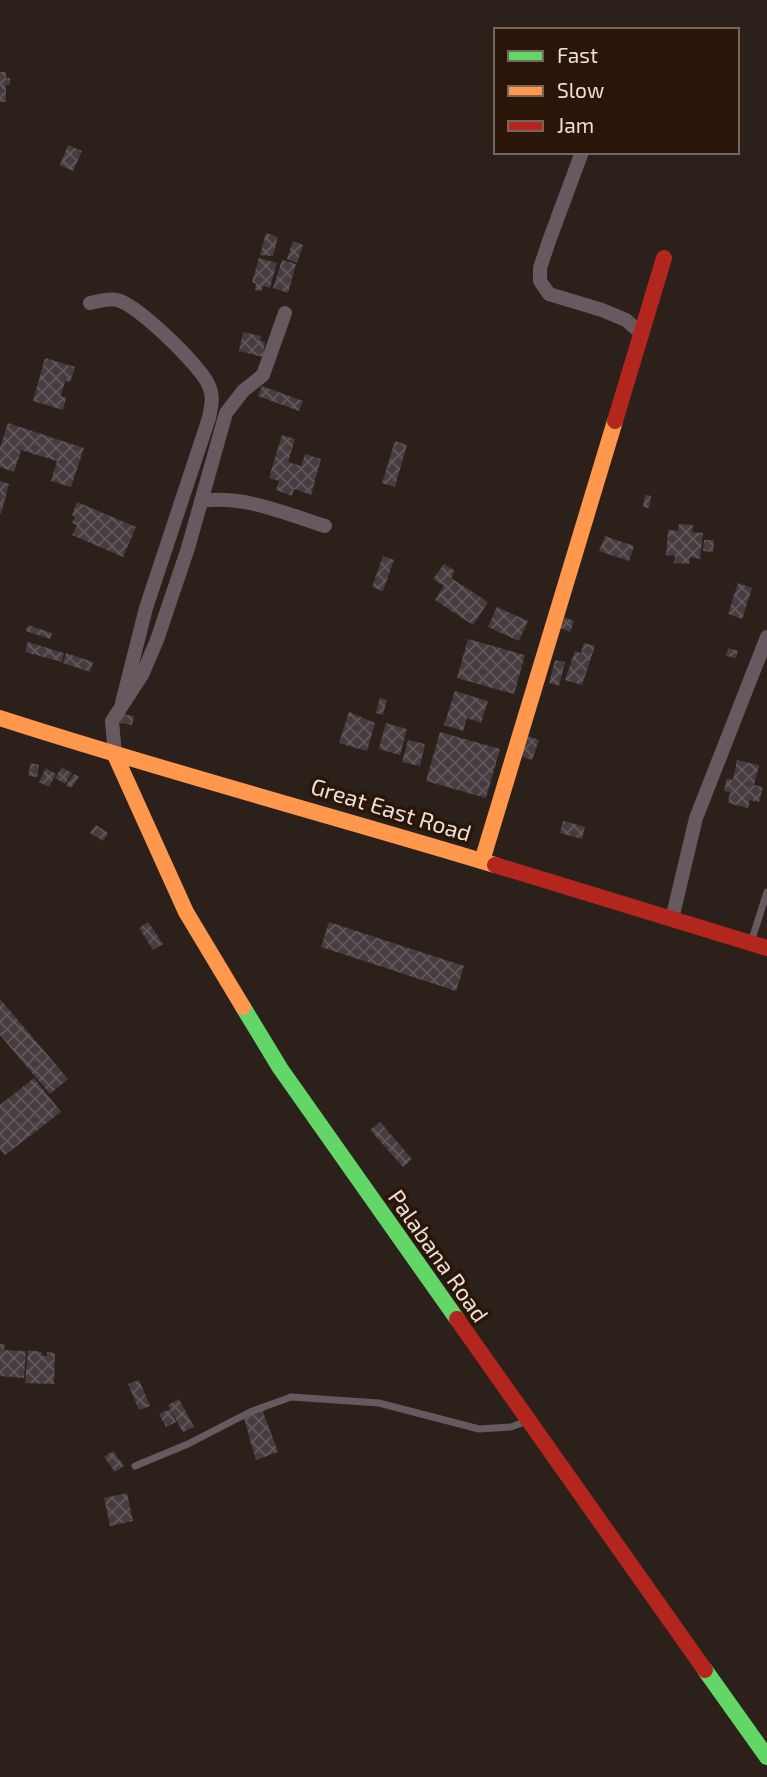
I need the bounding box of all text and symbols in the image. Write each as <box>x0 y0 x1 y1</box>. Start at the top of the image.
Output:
legend <box>494 28 739 154</box>
text: Fast <box>557 42 598 67</box>
text: Slow <box>557 77 604 102</box>
text: Jam <box>557 112 594 137</box>
street label: Great East Road <box>308 771 475 847</box>
street label: Palabana Road <box>383 1184 495 1327</box>

